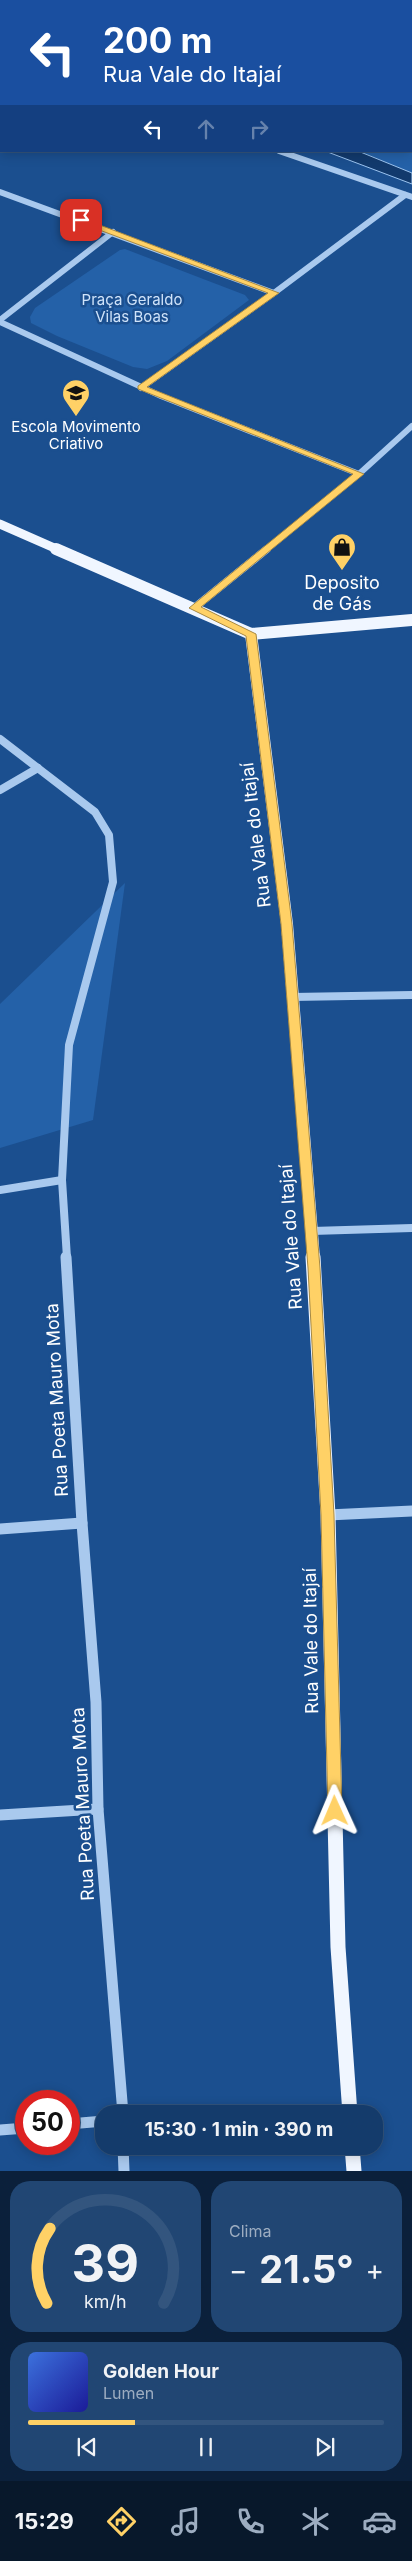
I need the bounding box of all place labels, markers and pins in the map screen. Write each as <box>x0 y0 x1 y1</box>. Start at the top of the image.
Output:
pin <box>60 199 102 241</box>
school or university icon: Escola Movimento Criativo <box>61 378 91 417</box>
place label: Escola Movimento Criativo <box>11 417 141 453</box>
shop icon: Deposito de Gás <box>327 532 357 571</box>
place label: Deposito de Gás <box>304 572 380 614</box>

